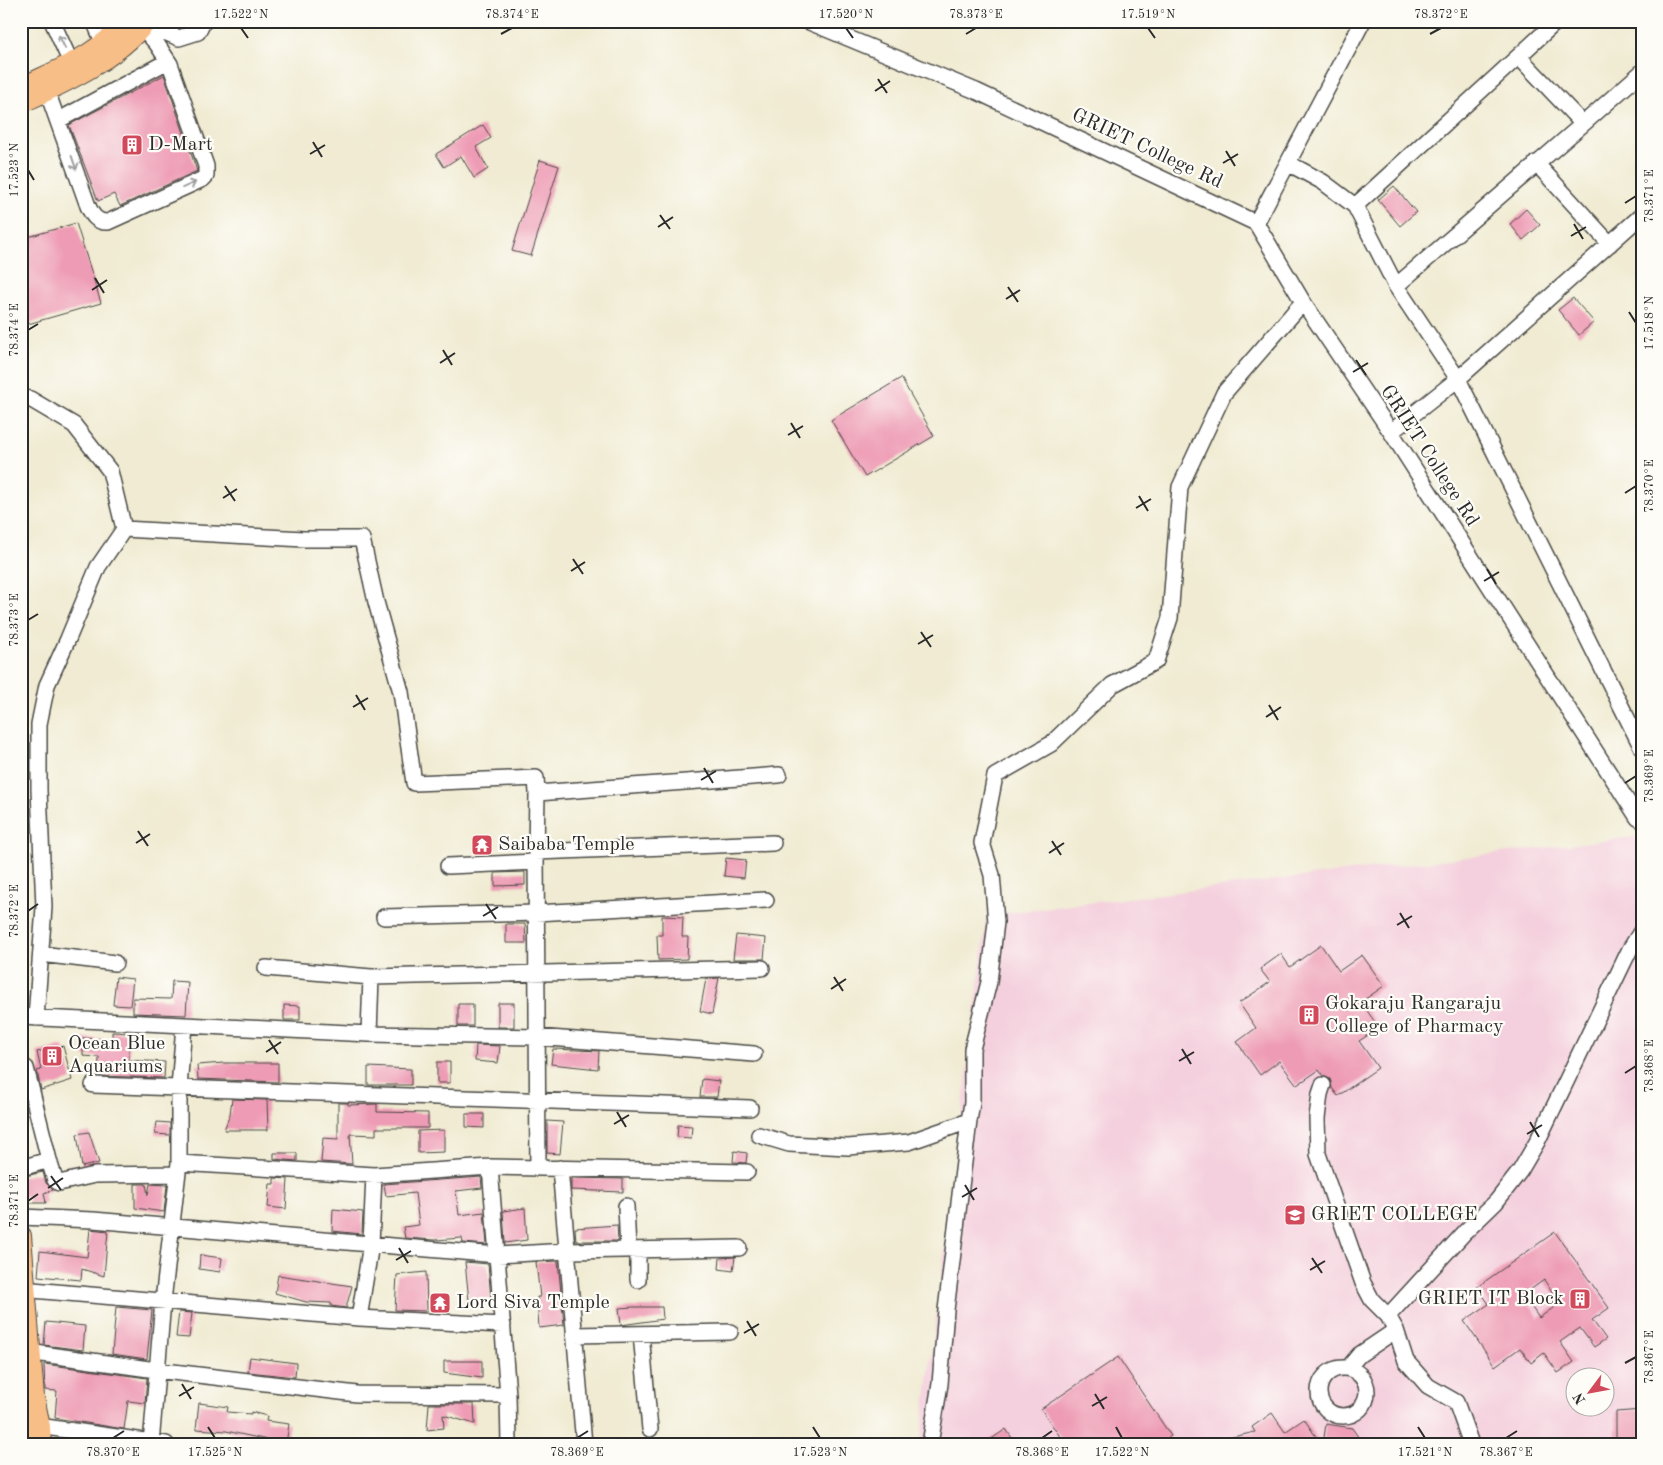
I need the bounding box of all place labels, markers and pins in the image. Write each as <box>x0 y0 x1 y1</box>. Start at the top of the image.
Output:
building icon: D-Mart <box>120 133 144 157</box>
place label: D-Mart <box>148 135 213 155</box>
temple icon: Saibaba Temple <box>470 833 494 857</box>
place label: Saibaba Temple <box>498 835 634 855</box>
place label: Gokaraju Rangaraju College of Pharmacy <box>1325 994 1504 1037</box>
building icon: Gokaraju Rangaraju College of Pharmacy <box>1297 1003 1321 1027</box>
place label: Ocean Blue Aquariums <box>68 1034 165 1077</box>
building icon: Ocean Blue Aquariums <box>40 1044 64 1068</box>
school or university icon: GRIET COLLEGE <box>1283 1203 1307 1227</box>
place label: GRIET COLLEGE <box>1311 1205 1477 1225</box>
building icon: GRIET IT Block <box>1568 1287 1592 1311</box>
place label: GRIET IT Block <box>1418 1289 1564 1309</box>
temple icon: Lord Siva Temple <box>428 1291 452 1315</box>
place label: Lord Siva Temple <box>456 1293 610 1313</box>

